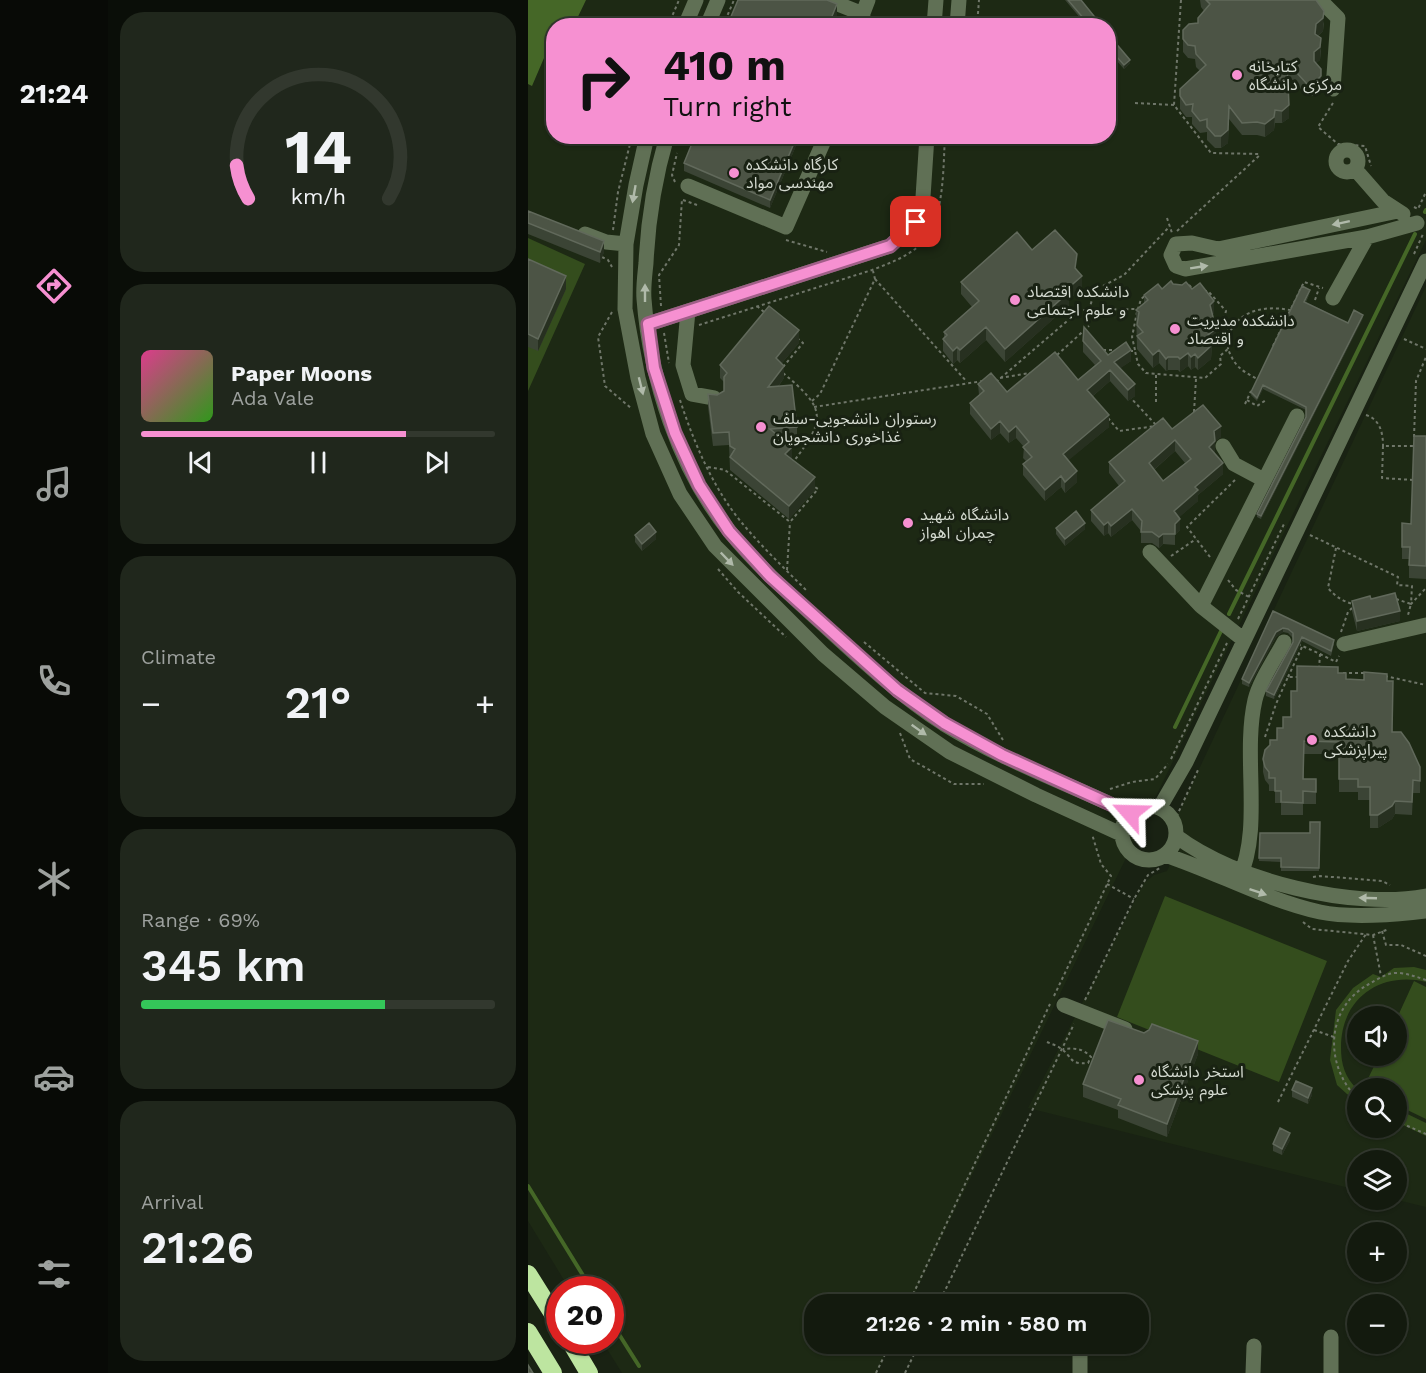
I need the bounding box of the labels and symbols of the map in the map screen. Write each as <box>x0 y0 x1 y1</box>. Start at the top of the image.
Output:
place label: کتابخانه مرکزی دانشگاه <box>1249 57 1342 94</box>
marker: کتابخانه مرکزی دانشگاه <box>1230 68 1244 82</box>
place label: کارگاه دانشکده مهندسی مواد <box>746 155 839 192</box>
marker: کارگاه دانشکده مهندسی مواد <box>727 166 741 180</box>
one-way arrow <box>629 184 638 203</box>
pin <box>890 196 941 247</box>
one-way arrow <box>1331 219 1350 228</box>
one-way arrow <box>1190 262 1209 271</box>
place label: دانشکده اقتصاد و علوم اجتماعی <box>1027 282 1129 322</box>
one-way arrow <box>640 284 650 303</box>
marker: دانشکده اقتصاد و علوم اجتماعی <box>1008 293 1022 307</box>
place label: دانشکده مدیریت و اقتصاد <box>1187 311 1295 348</box>
marker: دانشکده مدیریت و اقتصاد <box>1168 322 1182 336</box>
one-way arrow <box>636 377 646 395</box>
place label: رستوران دانشجویی-سلف غذاخوری دانشجویان <box>773 409 937 446</box>
marker: رستوران دانشجویی-سلف غذاخوری دانشجویان <box>754 420 768 434</box>
place label: دانشگاه شهید چمران اهواز <box>919 505 1009 543</box>
marker: دانشگاه شهید چمران اهواز <box>901 516 915 530</box>
one-way arrow <box>719 551 733 565</box>
place label: دانشکده پیراپزشکی <box>1324 722 1388 760</box>
one-way arrow <box>910 724 926 736</box>
marker: دانشکده پیراپزشکی <box>1305 733 1319 747</box>
position arrow <box>1098 781 1162 845</box>
one-way arrow <box>1249 888 1267 898</box>
one-way arrow <box>1358 894 1377 903</box>
place label: استخر دانشگاه علوم پزشکی <box>1151 1062 1244 1102</box>
marker: استخر دانشگاه علوم پزشکی <box>1132 1073 1146 1087</box>
speed limit sign: 20 <box>546 1276 624 1354</box>

